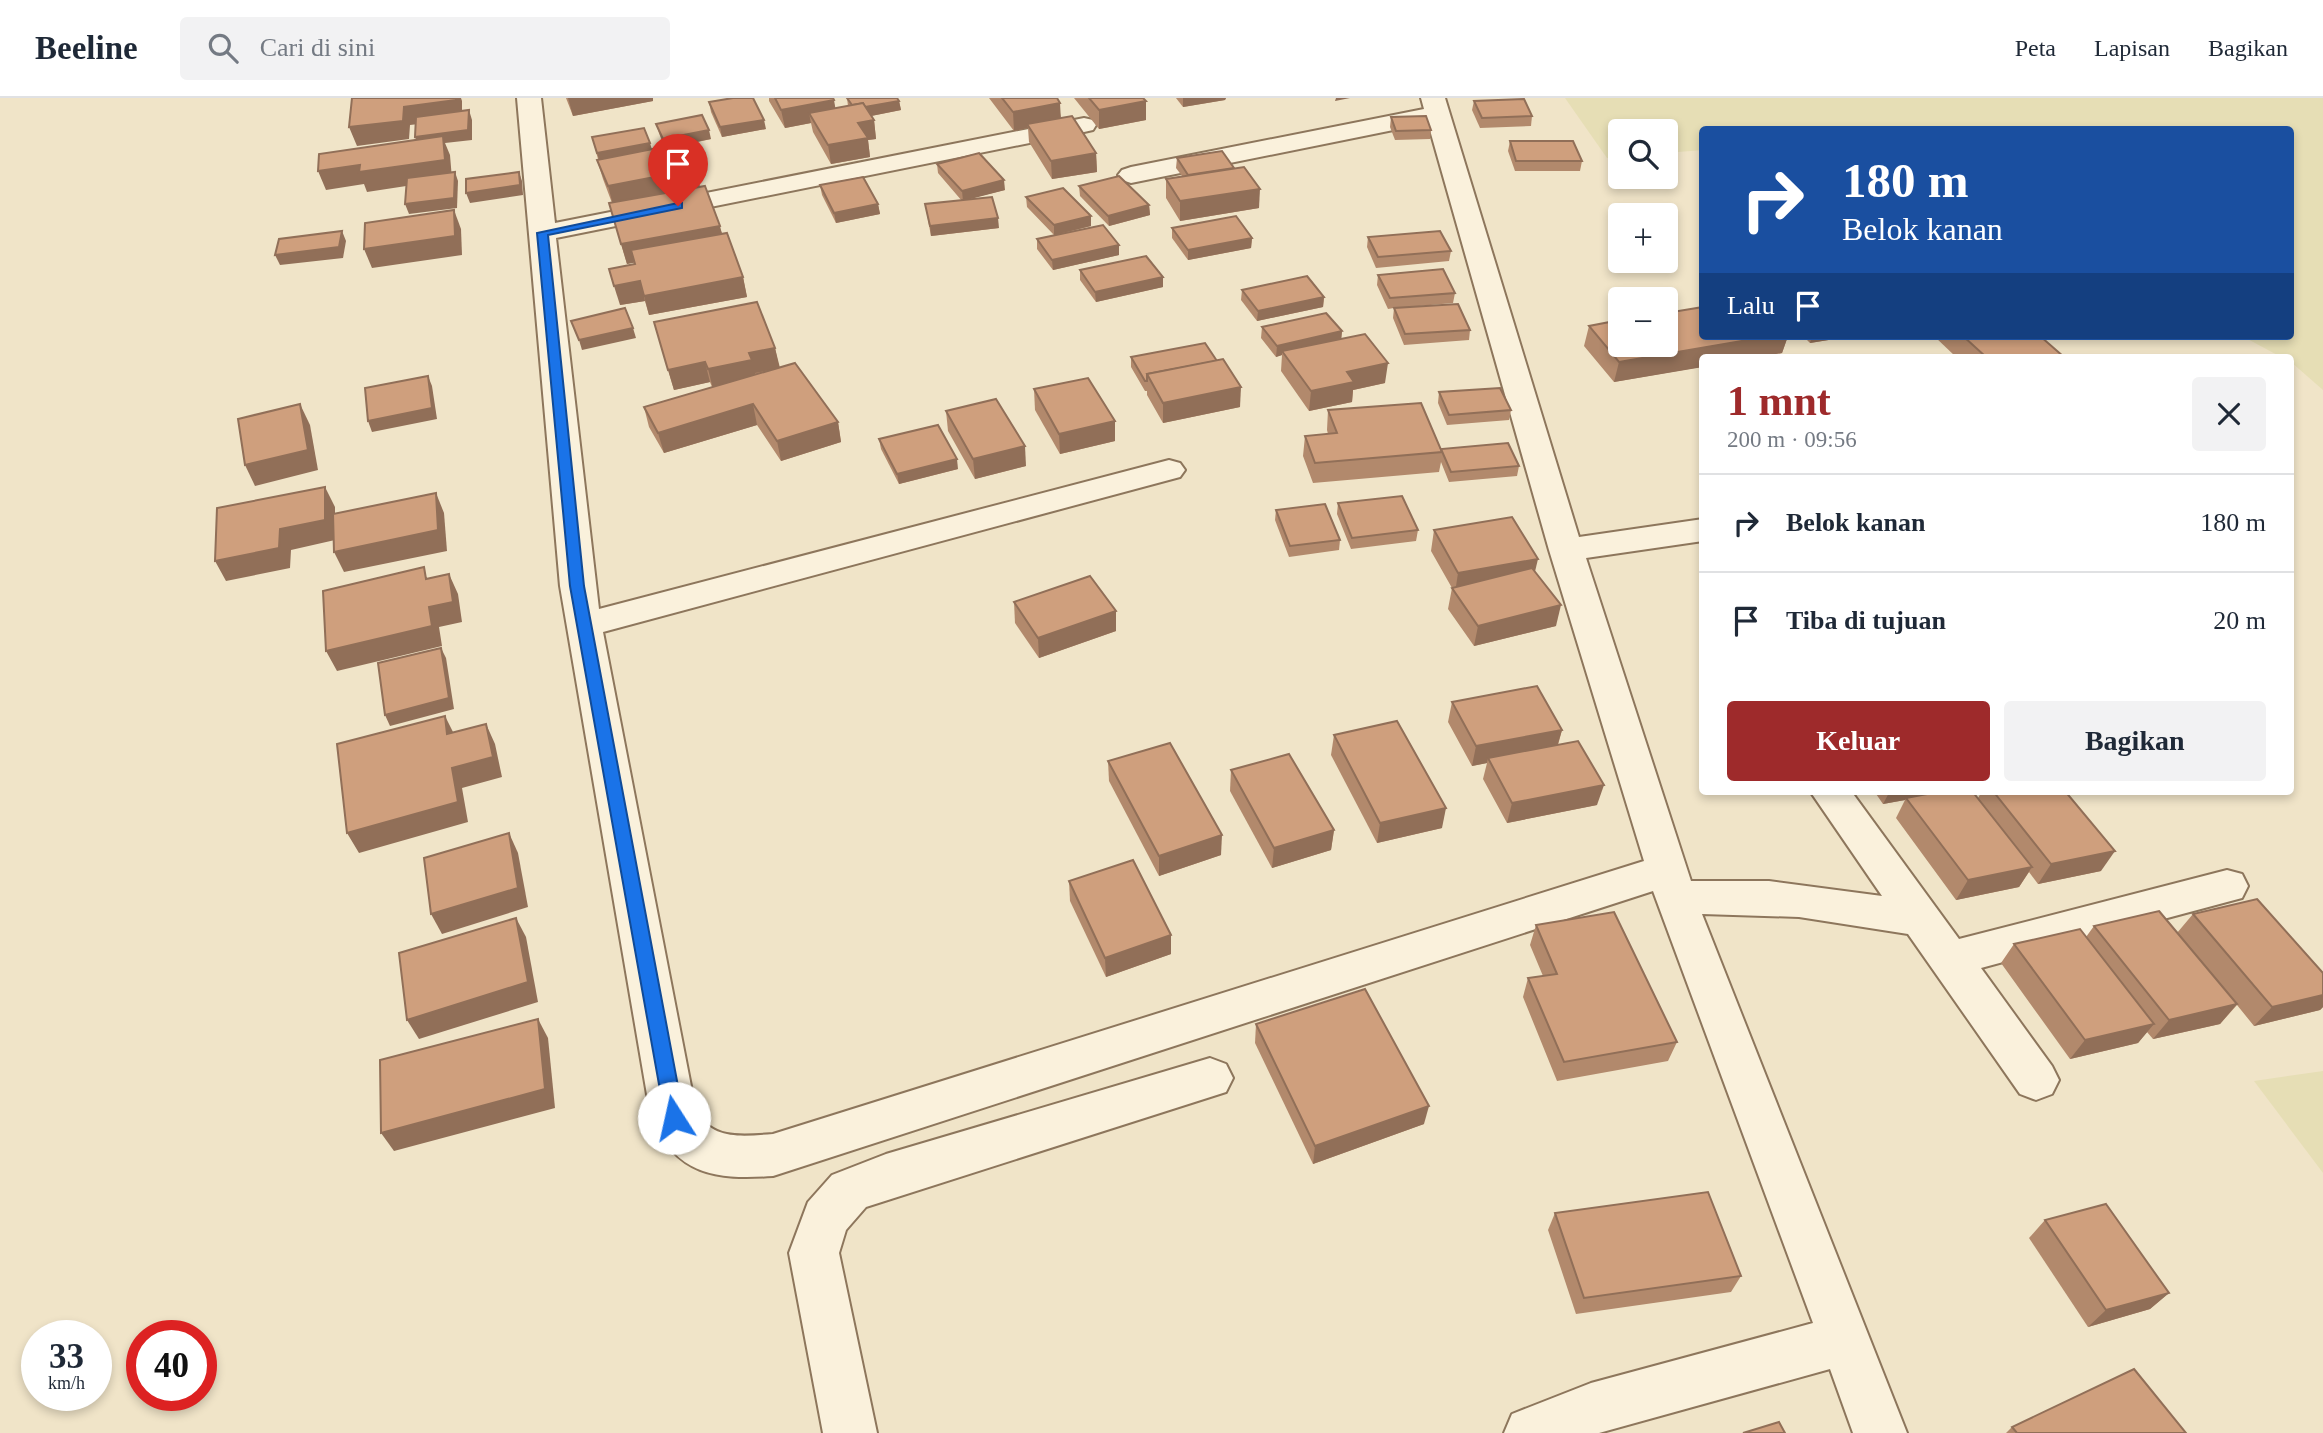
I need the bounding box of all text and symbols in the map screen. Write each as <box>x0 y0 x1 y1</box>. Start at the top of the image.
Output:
search box <box>180 17 670 80</box>
icon: search <box>204 29 242 67</box>
text: Beeline <box>35 30 138 66</box>
text: Cari di sini <box>260 33 375 62</box>
text: Peta <box>2015 35 2056 61</box>
text: Lapisan <box>2094 35 2170 61</box>
text: Bagikan <box>2208 35 2288 61</box>
map controls <box>1608 119 1678 357</box>
button: search <box>1608 119 1678 189</box>
pin <box>648 134 708 206</box>
icon: arrive <box>659 145 697 183</box>
text: 180 m <box>1842 153 1969 208</box>
icon: right <box>1727 154 1818 245</box>
button: + <box>1608 203 1678 273</box>
text: Belok kanan <box>1842 211 2003 247</box>
button: − <box>1608 287 1678 357</box>
icon: arrive <box>1789 287 1827 325</box>
text: Lalu <box>1727 291 1775 320</box>
button: close <box>2192 377 2266 451</box>
text: 1 mnt <box>1727 378 1831 424</box>
text: 200 m · 09:56 <box>1727 427 1857 452</box>
icon: right <box>1727 504 1765 542</box>
text: Belok kanan <box>1786 508 1925 537</box>
text: 180 m <box>2200 508 2266 537</box>
icon: arrive <box>1727 602 1765 640</box>
text: Tiba di tujuan <box>1786 606 1946 635</box>
text: 20 m <box>2213 606 2266 635</box>
button: Keluar <box>1727 701 1990 781</box>
button: Bagikan <box>2004 701 2266 781</box>
position arrow <box>637 1081 711 1155</box>
speed limit sign: 40 <box>126 1320 217 1411</box>
text: 33 <box>49 1337 84 1376</box>
text: km/h <box>48 1373 85 1393</box>

